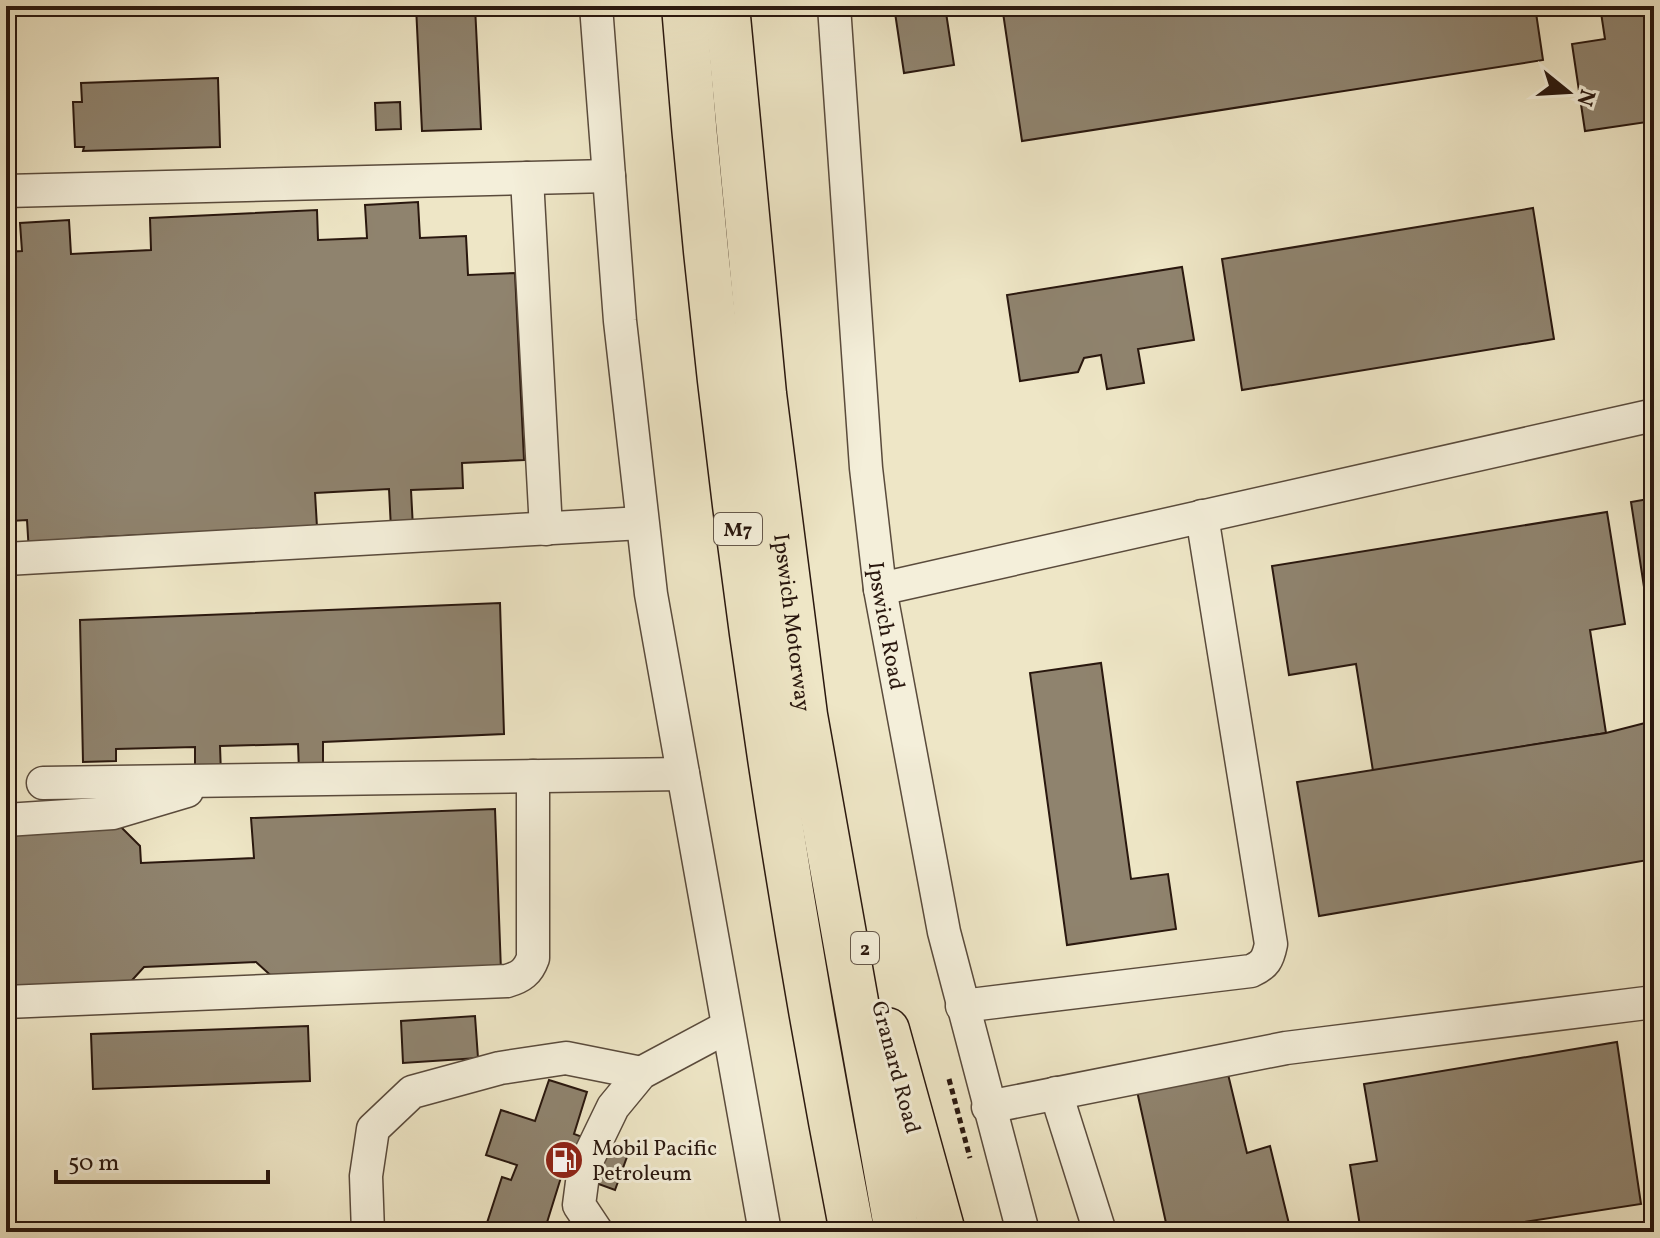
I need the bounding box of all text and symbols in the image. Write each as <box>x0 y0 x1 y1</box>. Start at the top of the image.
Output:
north arrow <box>1528 52 1608 132</box>
text: N <box>1567 85 1602 110</box>
road number: M7 <box>714 513 762 545</box>
street label: Ipswich Motorway <box>764 532 817 714</box>
street label: Ipswich Road <box>859 560 911 692</box>
road number: 2 <box>851 932 879 964</box>
street label: Granard Road <box>862 998 927 1137</box>
scale bar <box>56 1134 268 1184</box>
place label: Mobil Pacific Petroleum <box>592 1134 717 1190</box>
fuel station icon: Mobil Pacific Petroleum <box>543 1139 585 1181</box>
text: 50 m <box>68 1147 120 1181</box>

